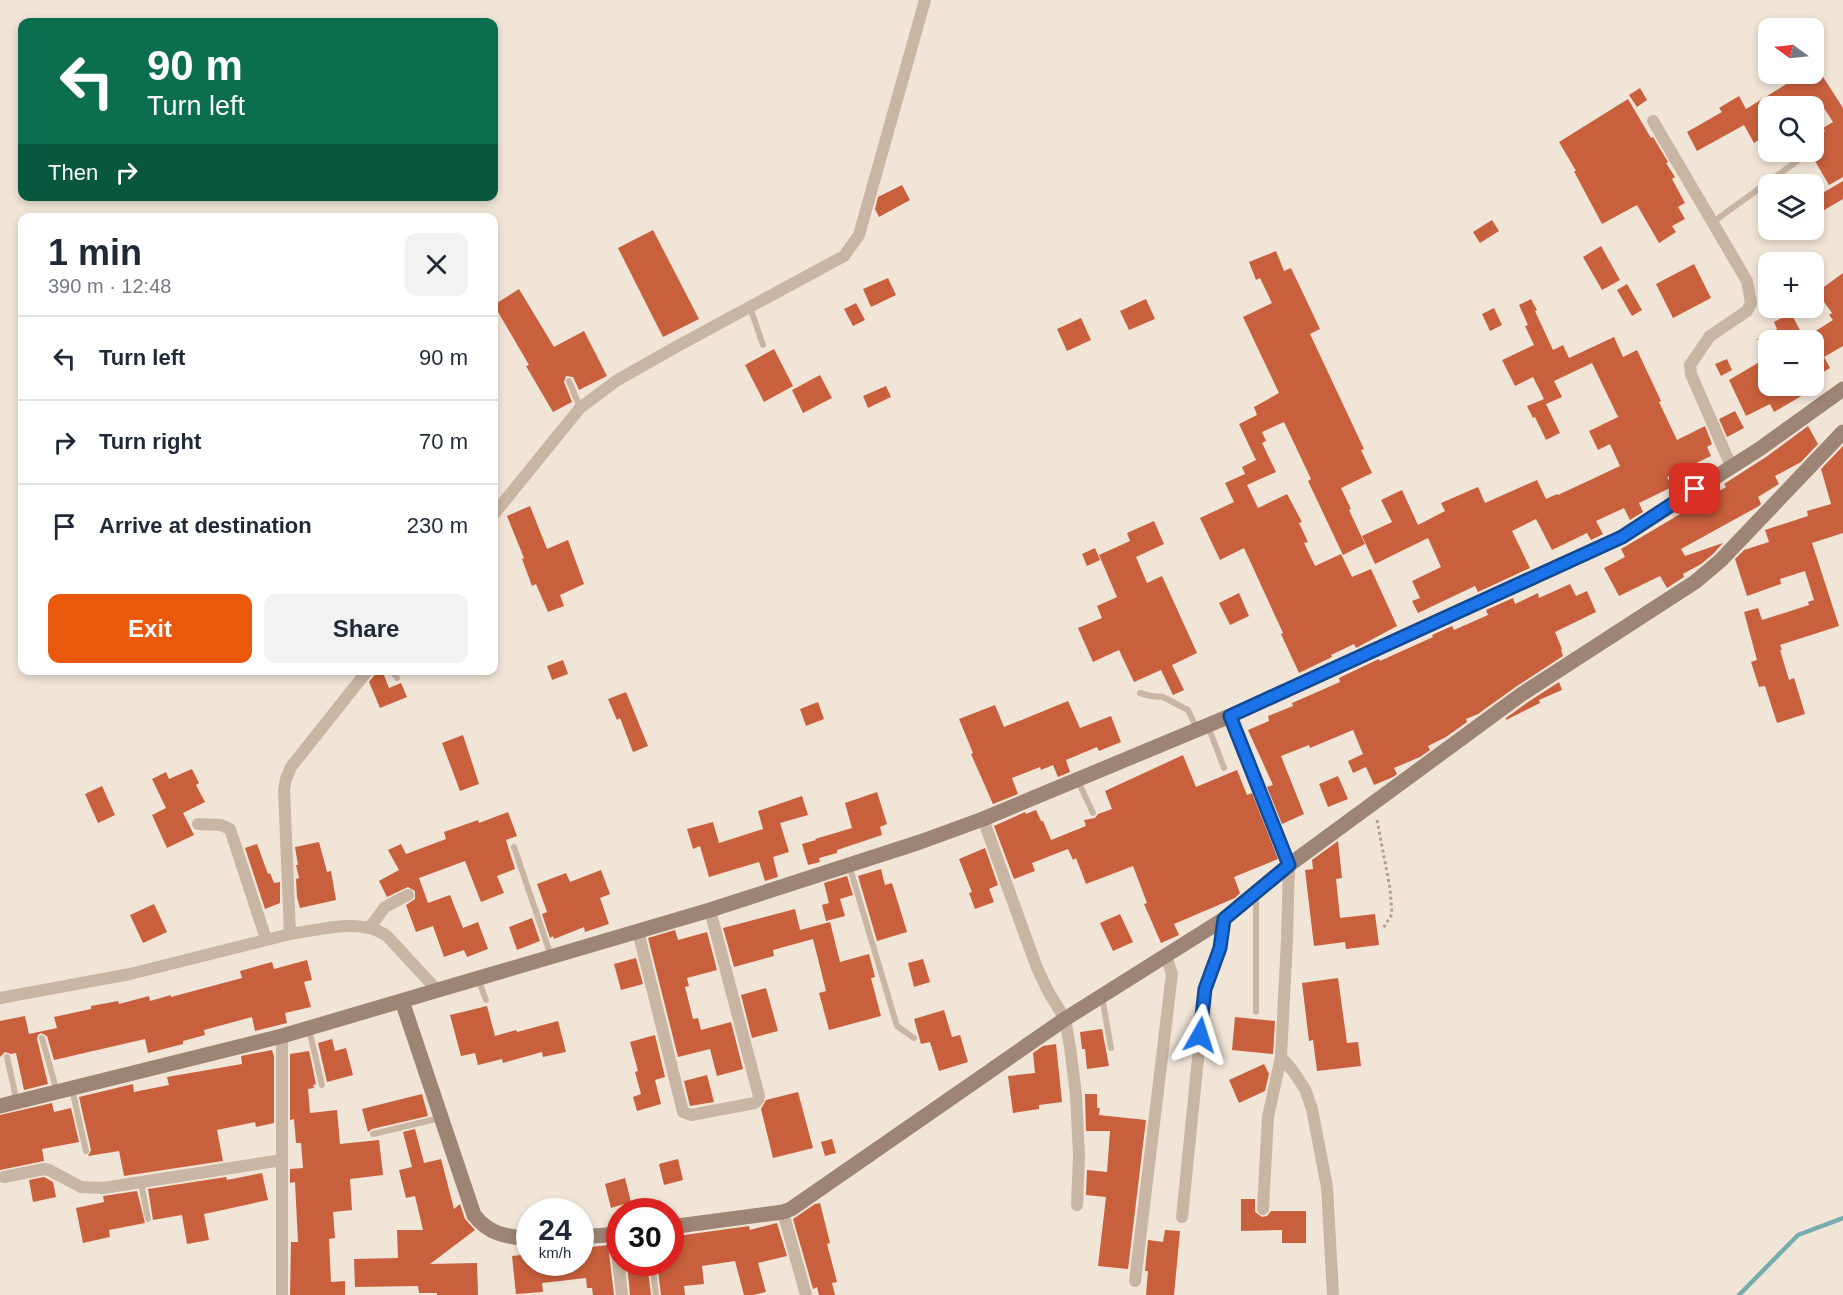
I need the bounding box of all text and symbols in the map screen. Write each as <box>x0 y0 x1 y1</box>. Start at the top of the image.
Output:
north arrow <box>1758 18 1824 84</box>
map controls <box>1758 18 1824 396</box>
icon: left <box>48 42 126 120</box>
text: 90 m <box>147 42 243 89</box>
text: Turn left <box>147 91 245 121</box>
button: search <box>1758 96 1824 162</box>
icon: right <box>110 156 143 189</box>
text: Then <box>48 160 98 185</box>
button: layers <box>1758 174 1824 240</box>
text: 1 min <box>48 232 142 273</box>
button: close <box>405 233 468 296</box>
button: + <box>1758 252 1824 318</box>
text: 390 m · 12:48 <box>48 275 171 297</box>
button: − <box>1758 330 1824 396</box>
icon: left <box>48 342 81 375</box>
text: Turn left <box>99 345 185 370</box>
text: 90 m <box>419 345 468 370</box>
icon: right <box>48 426 81 459</box>
text: Turn right <box>99 429 201 454</box>
text: 70 m <box>419 429 468 454</box>
pin <box>1669 463 1720 514</box>
icon: arrive <box>1678 472 1711 505</box>
icon: arrive <box>48 510 81 543</box>
text: Arrive at destination <box>99 513 312 538</box>
text: 230 m <box>407 513 468 538</box>
button: Exit <box>48 594 252 663</box>
button: Share <box>264 594 468 663</box>
position arrow <box>1168 1003 1232 1067</box>
speed limit sign: 30 <box>606 1198 684 1276</box>
text: 24 <box>538 1213 572 1246</box>
text: km/h <box>539 1244 571 1261</box>

